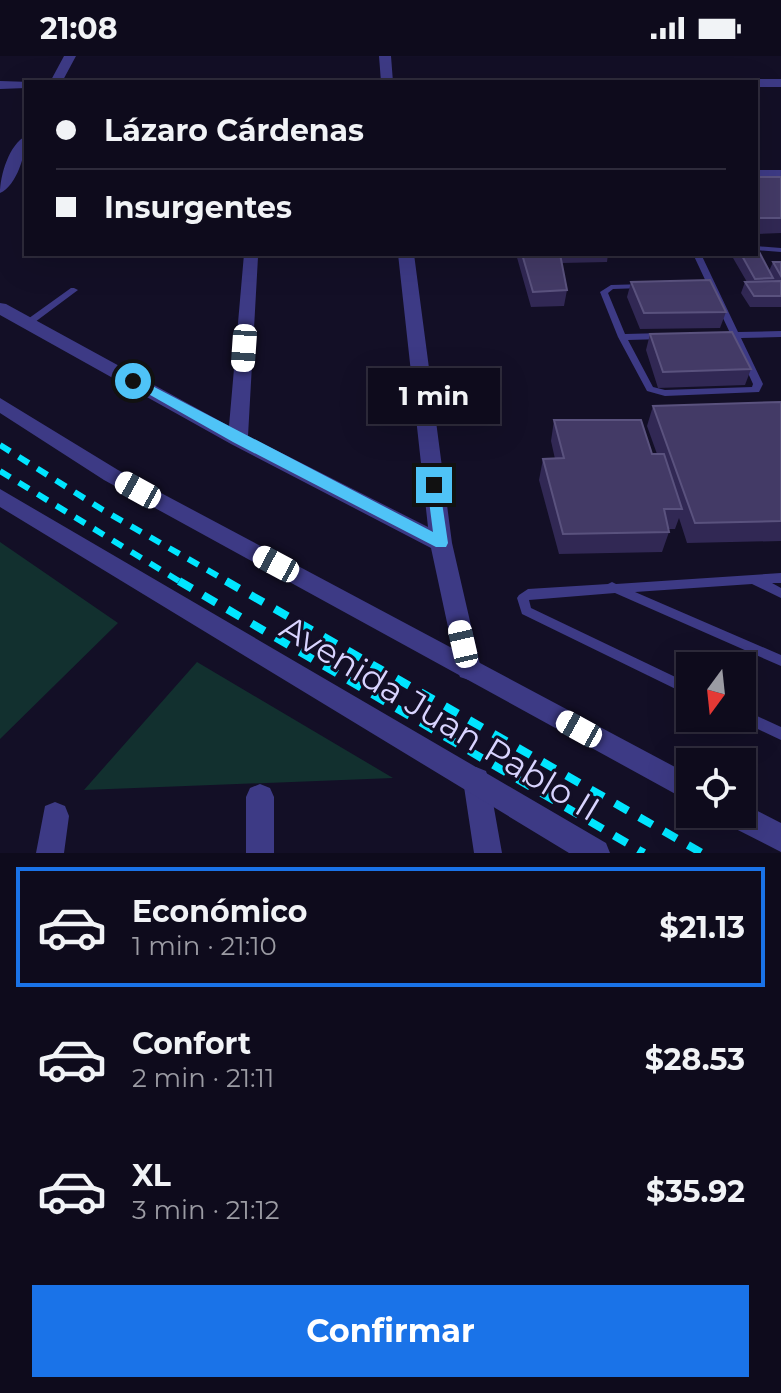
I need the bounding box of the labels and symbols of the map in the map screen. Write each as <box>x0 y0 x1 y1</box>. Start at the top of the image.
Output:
car <box>230 323 258 373</box>
route start <box>115 363 151 399</box>
callout: 1 min <box>368 369 500 425</box>
route end <box>416 467 452 503</box>
car <box>111 468 165 512</box>
car <box>249 542 303 586</box>
street label: Avenida Juan Pablo II <box>273 606 607 830</box>
car <box>446 618 480 670</box>
north arrow <box>676 652 756 732</box>
car <box>552 707 606 751</box>

